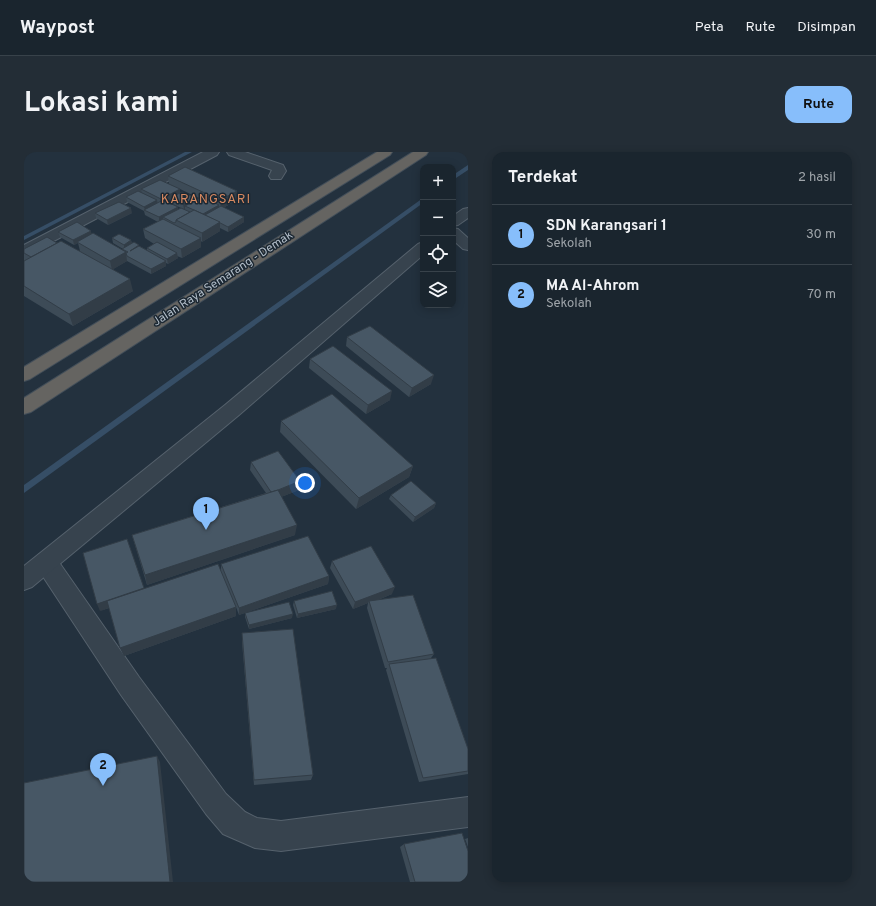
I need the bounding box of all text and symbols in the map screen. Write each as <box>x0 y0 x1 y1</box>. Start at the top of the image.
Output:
text: Waypost <box>20 16 95 40</box>
text: Peta <box>695 19 724 36</box>
text: Rute <box>746 19 775 36</box>
text: Disimpan <box>797 19 856 36</box>
text: Lokasi kami <box>24 86 179 122</box>
button: Rute <box>785 86 852 123</box>
map controls <box>420 164 456 308</box>
button: + <box>420 164 456 200</box>
text: Terdekat <box>508 167 577 189</box>
text: 2 hasil <box>798 170 836 186</box>
district label: KARANGSARI <box>161 192 251 208</box>
button: − <box>420 200 456 236</box>
text: SDN Karangsari 1 <box>546 217 667 236</box>
text: 1 <box>518 227 524 243</box>
text: 30 m <box>806 227 836 243</box>
street label: Jalan Raya Semarang - Demak <box>150 228 296 330</box>
button: locate <box>420 236 456 272</box>
text: Sekolah <box>546 236 592 252</box>
button: layers <box>420 272 456 308</box>
text: MA Al-Ahrom <box>546 277 640 296</box>
text: 2 <box>517 287 525 303</box>
text: 70 m <box>807 287 836 303</box>
text: Sekolah <box>546 296 592 312</box>
your location <box>295 473 315 493</box>
pin: 1 <box>193 497 219 530</box>
pin: 2 <box>90 753 116 786</box>

